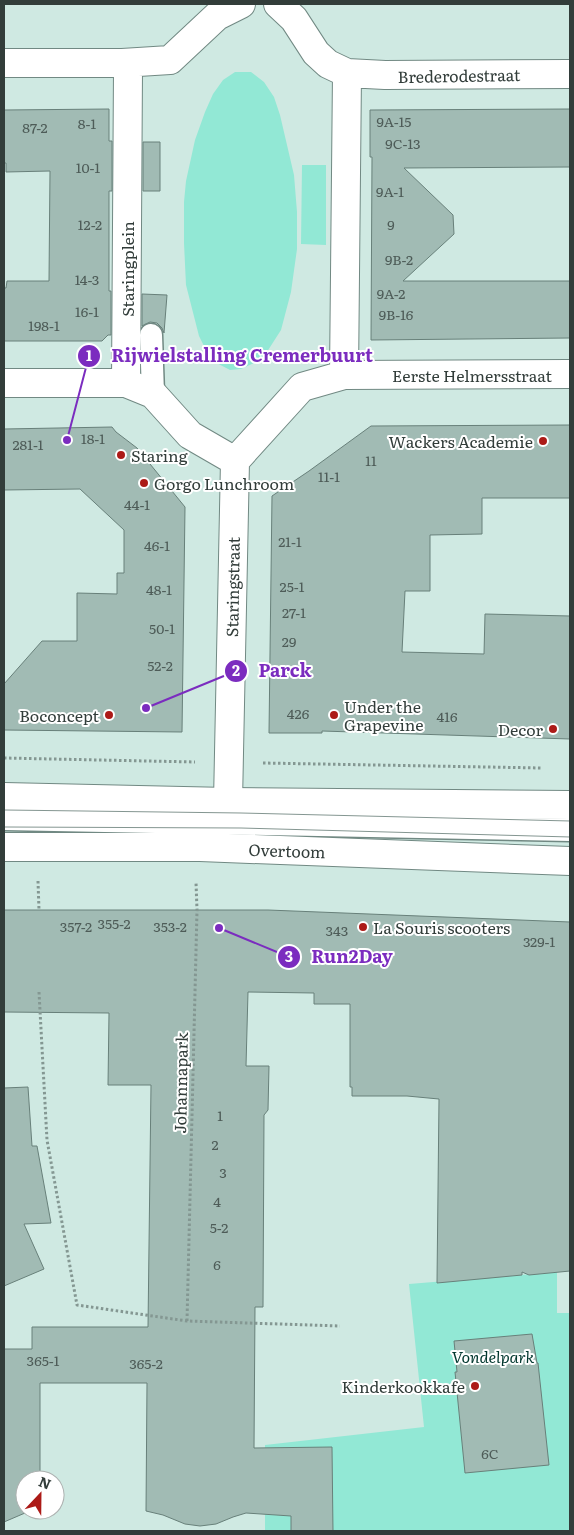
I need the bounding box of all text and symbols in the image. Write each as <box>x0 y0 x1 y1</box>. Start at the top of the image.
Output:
street label: Brederodestraat <box>398 62 521 88</box>
house number: 9A-15 <box>377 111 411 131</box>
house number: 8-1 <box>78 113 96 133</box>
house number: 87-2 <box>22 117 48 137</box>
house number: 9C-13 <box>385 133 421 153</box>
house number: 10-1 <box>76 157 101 177</box>
house number: 9A-1 <box>376 181 404 201</box>
house number: 12-2 <box>78 214 102 234</box>
house number: 9 <box>387 214 395 234</box>
street label: Staringplein <box>115 221 139 317</box>
house number: 9B-2 <box>385 249 413 269</box>
house number: 14-3 <box>75 269 99 289</box>
house number: 9A-2 <box>377 283 405 303</box>
house number: 16-1 <box>75 301 99 321</box>
house number: 9B-16 <box>379 304 414 324</box>
house number: 198-1 <box>28 315 60 335</box>
callout: Rijwielstalling Cremerbuurt <box>76 339 383 372</box>
text: Rijwielstalling Cremerbuurt <box>111 341 373 368</box>
text: 1 <box>86 343 92 366</box>
street label: Eerste Helmersstraat <box>392 363 552 387</box>
house number: 18-1 <box>81 428 105 448</box>
place label: Wackers Academie <box>389 429 533 453</box>
house number: 281-1 <box>12 434 44 454</box>
marker: Wackers Academie <box>537 435 549 447</box>
place label: Staring <box>131 443 188 467</box>
marker: Staring <box>115 449 127 461</box>
house number: 11 <box>365 450 377 470</box>
house number: 11-1 <box>318 466 340 486</box>
place label: Gorgo Lunchroom <box>154 471 295 495</box>
marker: Gorgo Lunchroom <box>138 477 150 489</box>
house number: 44-1 <box>124 494 150 514</box>
house number: 21-1 <box>278 531 302 551</box>
house number: 46-1 <box>144 535 170 555</box>
street label: Staringstraat <box>219 536 245 637</box>
house number: 25-1 <box>280 576 305 596</box>
house number: 48-1 <box>146 579 172 599</box>
house number: 27-1 <box>282 602 306 622</box>
house number: 50-1 <box>149 618 175 638</box>
house number: 29 <box>282 631 296 651</box>
callout: Parck <box>223 654 322 687</box>
house number: 52-2 <box>147 655 173 675</box>
text: Parck <box>258 656 313 683</box>
text: 2 <box>232 658 240 681</box>
place label: Under the Grapevine <box>344 694 424 736</box>
place label: Boconcept <box>19 703 100 727</box>
house number: 426 <box>287 703 310 723</box>
house number: 416 <box>437 706 458 726</box>
marker: Boconcept <box>103 709 115 721</box>
marker: Under the Grapevine <box>328 709 340 721</box>
place label: Decor <box>498 717 543 741</box>
marker: Decor <box>547 723 559 735</box>
street label: Overtoom <box>248 837 327 863</box>
house number: 355-2 <box>97 913 131 933</box>
place label: La Souris scooters <box>373 915 510 939</box>
house number: 357-2 <box>60 916 92 936</box>
house number: 353-2 <box>153 916 187 936</box>
house number: 343 <box>326 920 348 940</box>
marker: La Souris scooters <box>357 921 369 933</box>
house number: 329-1 <box>523 931 555 951</box>
callout: Run2Day <box>276 941 403 974</box>
text: Run2Day <box>311 942 393 969</box>
text: 3 <box>285 944 293 967</box>
street label: Johannapark <box>167 1032 193 1134</box>
house number: 1 <box>217 1105 223 1125</box>
house number: 2 <box>211 1134 219 1154</box>
house number: 3 <box>219 1162 227 1182</box>
house number: 4 <box>213 1191 221 1211</box>
house number: 5-2 <box>210 1217 228 1237</box>
house number: 6 <box>213 1254 221 1274</box>
park label: Vondelpark <box>452 1344 534 1368</box>
house number: 365-1 <box>27 1350 60 1370</box>
house number: 365-2 <box>129 1353 163 1373</box>
place label: Kinderkookkafe <box>342 1374 465 1398</box>
marker: Kinderkookkafe <box>469 1380 481 1392</box>
house number: 6C <box>481 1443 499 1463</box>
north arrow <box>15 1470 65 1520</box>
text: N <box>36 1471 55 1494</box>

